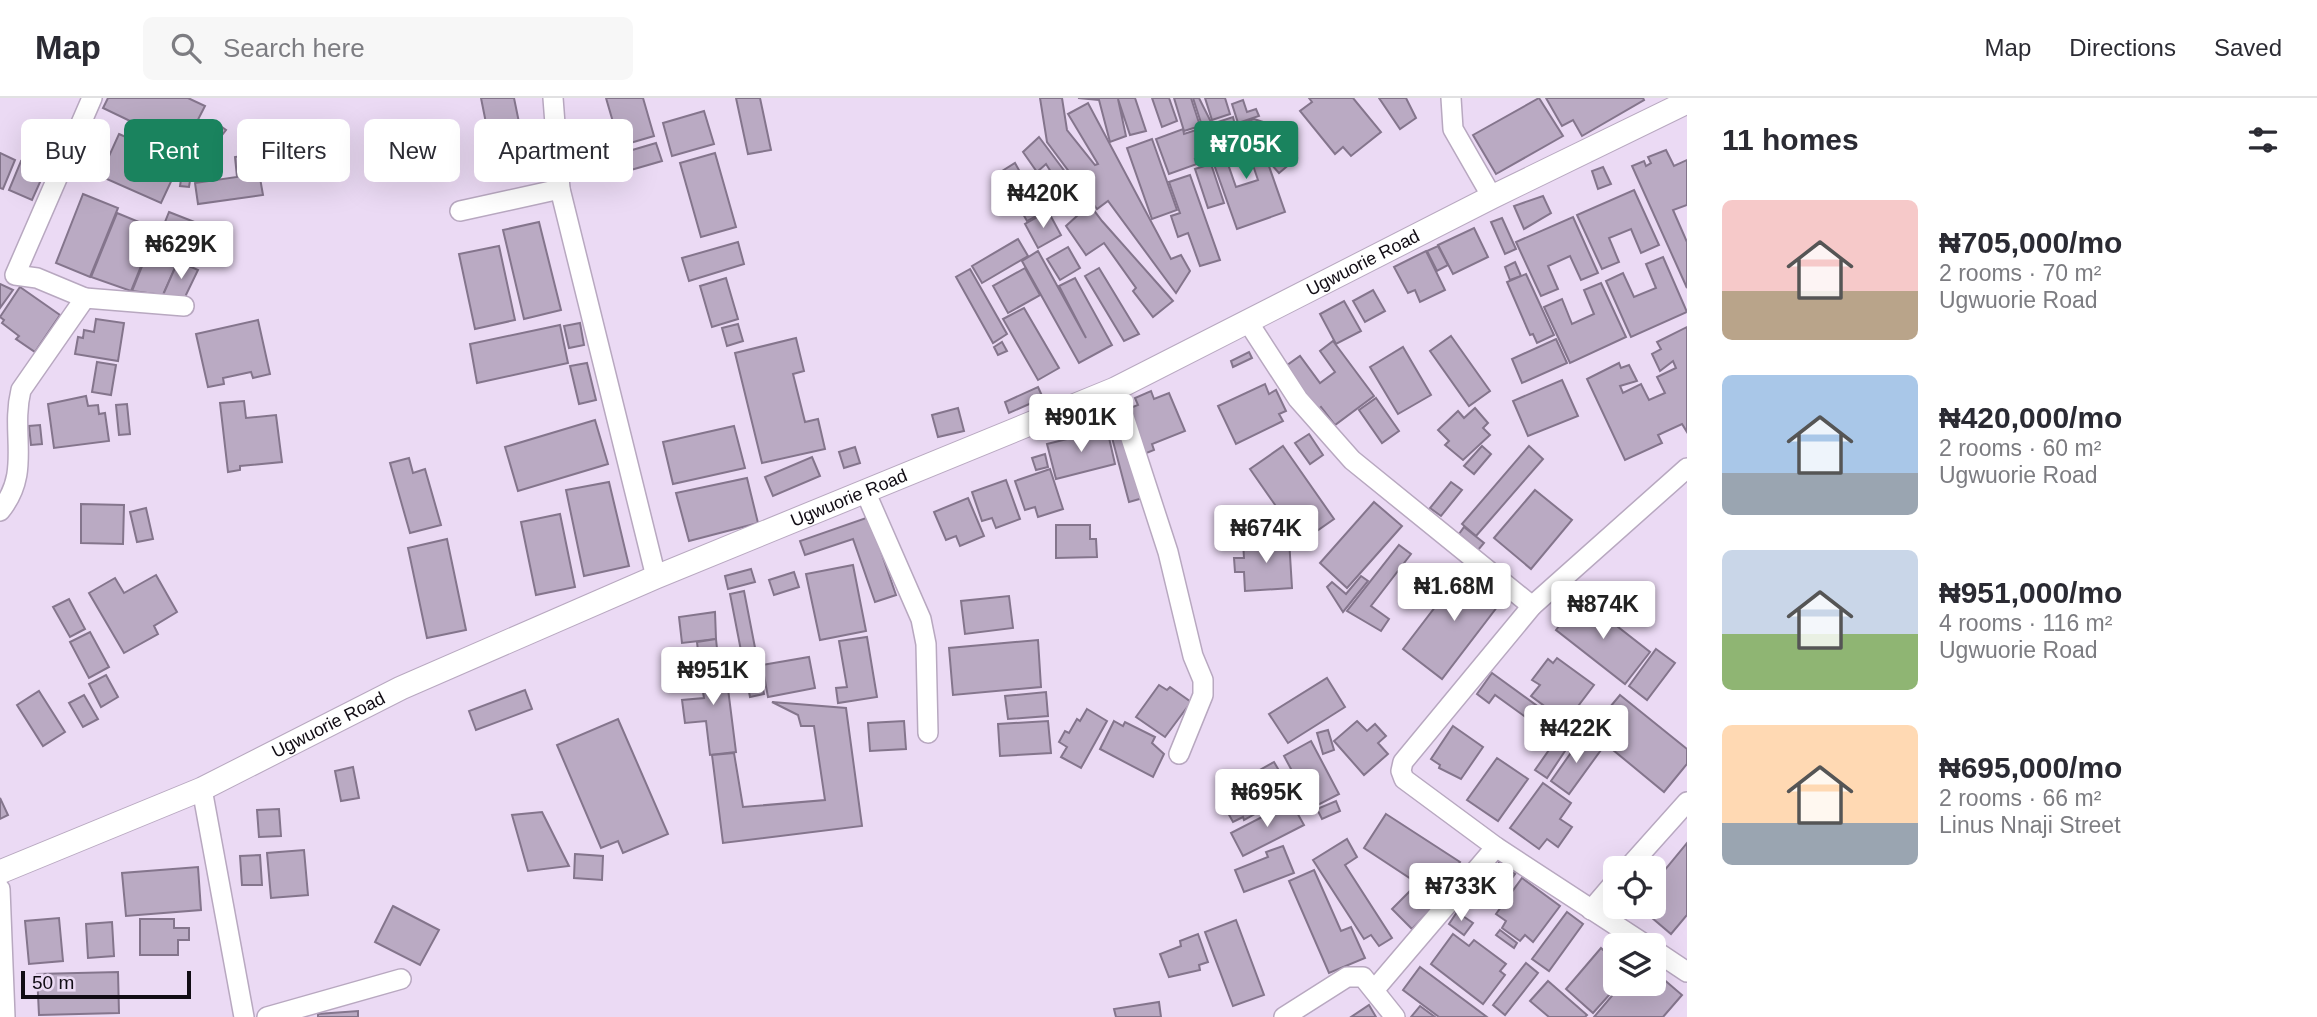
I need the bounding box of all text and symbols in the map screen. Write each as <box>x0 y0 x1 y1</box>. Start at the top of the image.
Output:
search box <box>143 17 633 80</box>
text: Map <box>35 29 101 66</box>
icon: search <box>167 29 205 67</box>
text: Search here <box>223 33 365 63</box>
text: Map <box>1985 34 2031 61</box>
text: Directions <box>2069 34 2176 61</box>
text: Saved <box>2214 34 2282 61</box>
chip: Buy <box>21 119 110 182</box>
chip: Rent <box>124 119 223 182</box>
chip: Filters <box>237 119 350 182</box>
chip: New <box>364 119 460 182</box>
chip: Apartment <box>474 119 633 182</box>
icon: filters <box>2244 121 2282 159</box>
pin: ₦705K <box>1197 122 1295 181</box>
text: 11 homes <box>1722 123 1859 156</box>
text: ₦705K <box>1210 131 1282 157</box>
pin: ₦420K <box>994 170 1092 230</box>
text: ₦420K <box>1007 180 1079 206</box>
pin: ₦629K <box>132 222 230 281</box>
street label: Ugwuorie Road <box>1303 226 1423 300</box>
text: ₦705,000/mo <box>1939 226 2122 259</box>
icon: home <box>1778 228 1862 312</box>
text: ₦629K <box>145 231 217 257</box>
text: 2 rooms · 70 m² <box>1939 260 2101 286</box>
text: Ugwuorie Road <box>1939 287 2098 313</box>
pin: ₦901K <box>1032 394 1130 454</box>
text: ₦420,000/mo <box>1939 401 2122 434</box>
icon: home <box>1778 403 1862 487</box>
text: ₦901K <box>1045 404 1117 430</box>
text: 2 rooms · 60 m² <box>1939 435 2101 461</box>
text: Ugwuorie Road <box>1939 462 2098 488</box>
street label: Ugwuorie Road <box>788 465 910 531</box>
pin: ₦674K <box>1217 505 1315 565</box>
text: ₦674K <box>1230 515 1302 541</box>
pin: ₦1.68M <box>1397 564 1511 623</box>
text: ₦1.68M <box>1414 573 1494 599</box>
text: ₦951,000/mo <box>1939 576 2122 609</box>
icon: home <box>1778 578 1862 662</box>
pin: ₦874K <box>1554 582 1652 641</box>
text: ₦874K <box>1567 591 1639 617</box>
text: 4 rooms · 116 m² <box>1939 610 2112 636</box>
text: Ugwuorie Road <box>1939 637 2098 663</box>
pin: ₦951K <box>664 648 762 707</box>
text: ₦951K <box>677 657 749 683</box>
street label: Ugwuorie Road <box>268 688 388 762</box>
pin: ₦422K <box>1527 706 1625 765</box>
text: ₦422K <box>1540 715 1612 741</box>
text: ₦695,000/mo <box>1939 751 2122 784</box>
icon: home <box>1778 753 1862 837</box>
pin: ₦695K <box>1218 770 1316 829</box>
text: ₦695K <box>1231 779 1303 805</box>
text: 2 rooms · 66 m² <box>1939 785 2101 811</box>
text: Linus Nnaji Street <box>1939 812 2121 838</box>
map controls <box>1603 856 1666 996</box>
button: locate <box>1603 856 1666 919</box>
pin: ₦733K <box>1412 864 1510 923</box>
text: ₦733K <box>1425 873 1497 899</box>
button: layers <box>1603 933 1666 996</box>
scale bar <box>21 968 191 1000</box>
text: 50 m <box>32 972 74 993</box>

